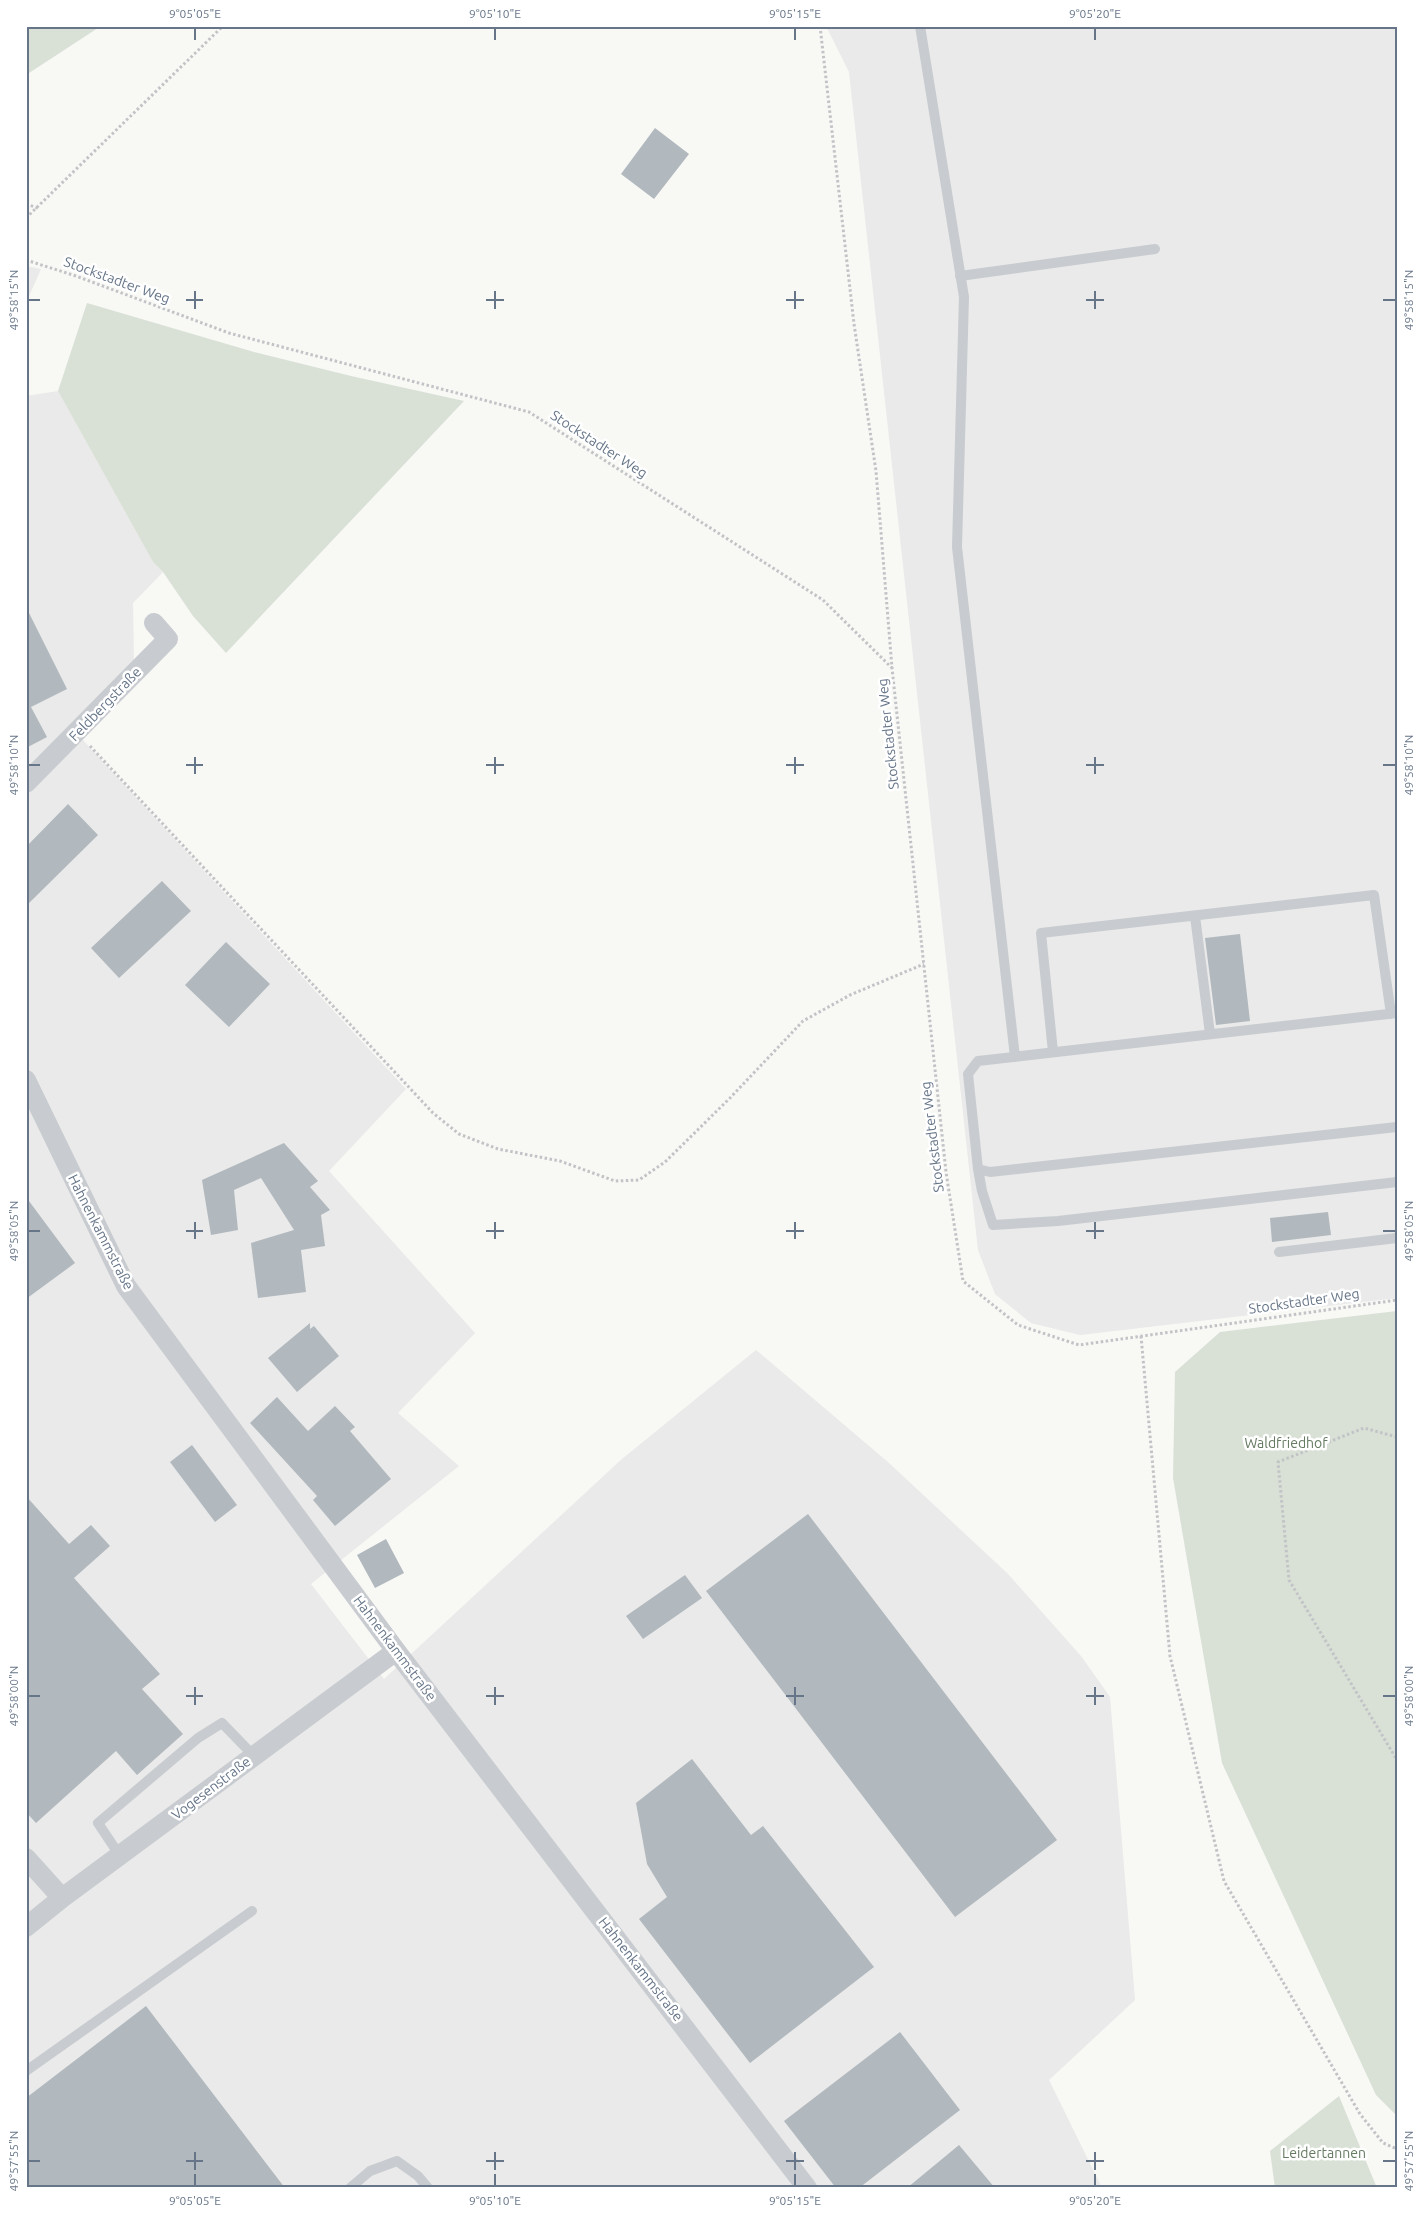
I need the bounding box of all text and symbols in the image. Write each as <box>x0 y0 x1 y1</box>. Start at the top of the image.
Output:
text: 9°05'05"E <box>169 7 221 20</box>
text: 9°05'10"E <box>469 7 521 20</box>
text: 9°05'15"E <box>769 7 821 20</box>
text: 9°05'20"E <box>1069 7 1121 20</box>
street label: Stockstadter Weg <box>62 253 172 307</box>
text: 49°58'15"N <box>7 270 20 330</box>
text: 49°58'15"N <box>1402 270 1415 330</box>
street label: Stockstadter Weg <box>548 407 650 481</box>
street label: Feldbergstraße <box>66 664 144 744</box>
street label: Stockstadter Weg <box>874 678 902 790</box>
text: 49°58'10"N <box>7 735 20 795</box>
text: 49°58'10"N <box>1402 735 1415 795</box>
street label: Stockstadter Weg <box>917 1081 947 1193</box>
street label: Hahnenkammstraße <box>65 1172 137 1292</box>
text: 49°58'05"N <box>7 1201 20 1261</box>
text: 49°58'05"N <box>1402 1201 1415 1261</box>
street label: Stockstadter Weg <box>1248 1285 1360 1317</box>
park label: Waldfriedhof <box>1244 1435 1328 1451</box>
street label: Hahnenkammstraße <box>350 1592 440 1704</box>
text: 49°58'00"N <box>7 1666 20 1726</box>
text: 49°58'00"N <box>1402 1666 1415 1726</box>
street label: Vogesenstraße <box>168 1753 254 1823</box>
street label: Hahnenkammstraße <box>596 1914 686 2024</box>
text: 49°57'55"N <box>7 2131 20 2191</box>
text: 49°57'55"N <box>1402 2131 1415 2191</box>
park label: Leidertannen <box>1282 2145 1366 2161</box>
text: 9°05'05"E <box>169 2194 221 2207</box>
text: 9°05'10"E <box>469 2194 521 2207</box>
text: 9°05'15"E <box>769 2194 821 2207</box>
text: 9°05'20"E <box>1069 2194 1121 2207</box>

